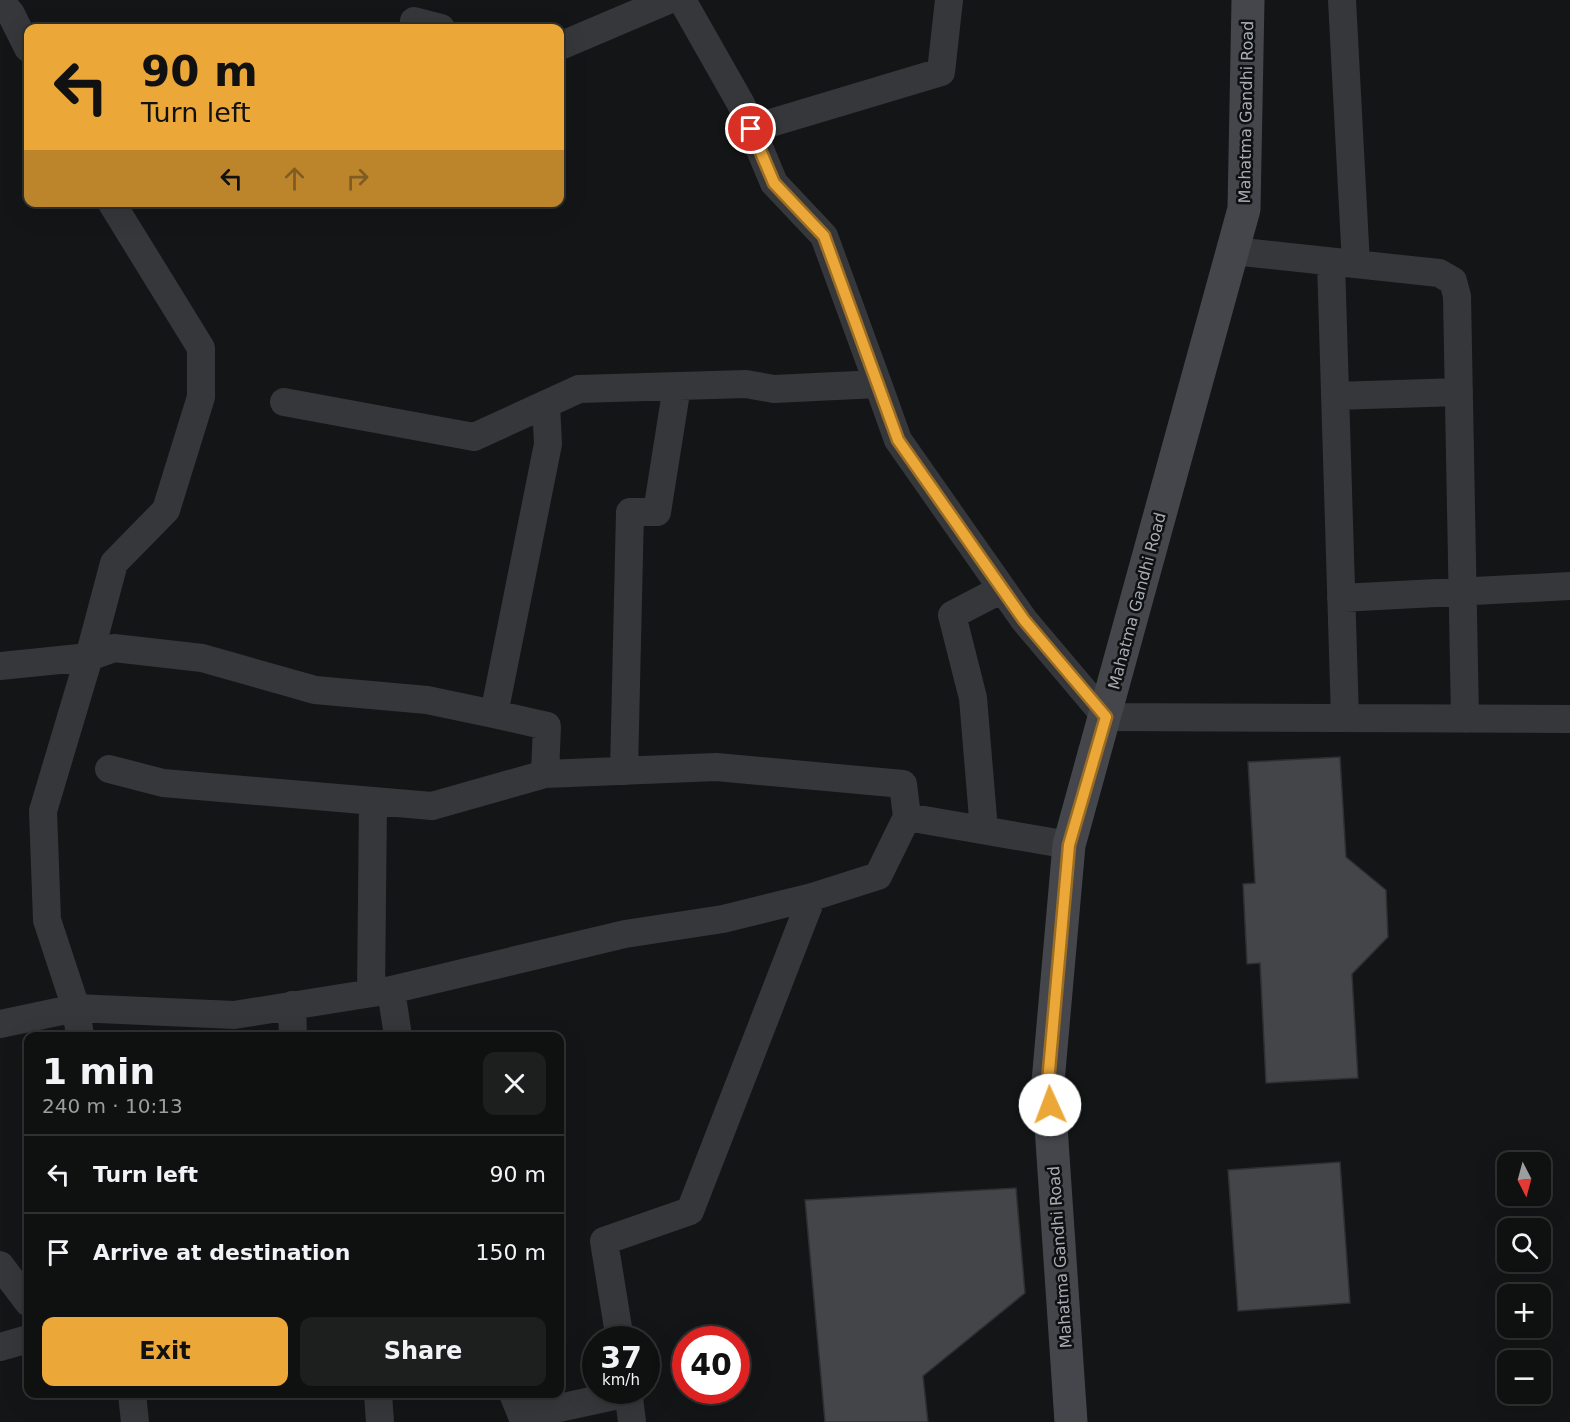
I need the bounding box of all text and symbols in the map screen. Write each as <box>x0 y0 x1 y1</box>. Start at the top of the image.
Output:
street label: Mahatma Gandhi Road <box>1235 21 1257 203</box>
text: 90 m <box>141 47 258 96</box>
icon: left <box>42 48 120 126</box>
text: Turn left <box>141 97 251 128</box>
pin <box>725 103 776 154</box>
icon: arrive <box>734 112 767 145</box>
icon: left <box>215 162 248 195</box>
icon: ahead <box>278 162 311 195</box>
icon: right <box>341 162 374 195</box>
street label: Mahatma Gandhi Road <box>1104 510 1170 692</box>
text: 1 min <box>42 1051 155 1092</box>
button: close <box>483 1052 546 1115</box>
position arrow <box>1018 1073 1082 1137</box>
text: 240 m · 10:13 <box>42 1094 183 1118</box>
north arrow <box>1497 1152 1551 1206</box>
map controls <box>1497 1152 1551 1404</box>
icon: left <box>42 1158 75 1191</box>
text: Turn left <box>93 1162 198 1187</box>
text: 90 m <box>490 1162 546 1187</box>
street label: Mahatma Gandhi Road <box>1044 1165 1076 1349</box>
button: search <box>1497 1218 1551 1272</box>
icon: arrive <box>42 1236 75 1269</box>
text: Arrive at destination <box>93 1240 350 1265</box>
text: 150 m <box>476 1240 546 1265</box>
button: + <box>1497 1284 1551 1338</box>
button: Exit <box>42 1317 288 1386</box>
button: Share <box>300 1317 546 1386</box>
speed limit sign: 40 <box>672 1326 750 1404</box>
text: 37 <box>600 1340 642 1375</box>
button: − <box>1497 1350 1551 1404</box>
text: km/h <box>602 1371 640 1389</box>

